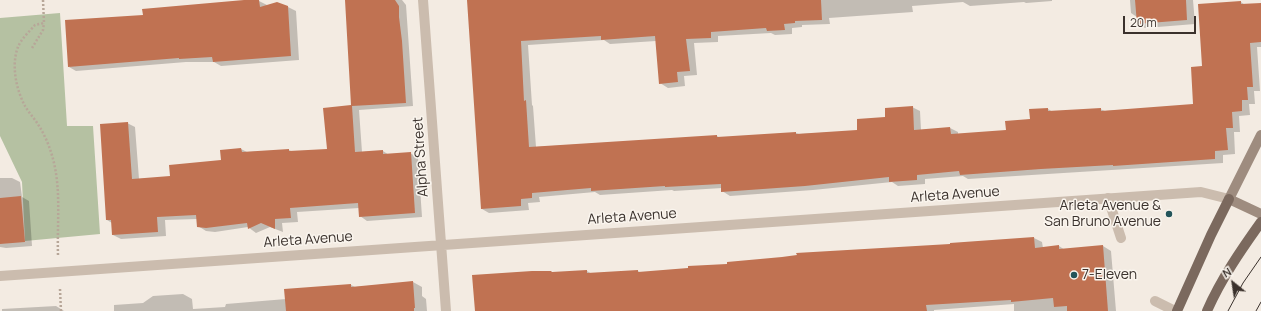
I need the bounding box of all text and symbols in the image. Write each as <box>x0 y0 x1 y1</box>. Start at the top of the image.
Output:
scale bar <box>1125 8 1198 34</box>
text: 20 m <box>1130 14 1157 31</box>
street label: Alpha Street <box>410 116 432 198</box>
street label: Arleta Avenue <box>910 183 1000 207</box>
place label: Arleta Avenue & San Bruno Avenue <box>1044 198 1161 230</box>
street label: Arleta Avenue <box>587 205 677 229</box>
marker: Arleta Avenue & San Bruno Avenue <box>1164 209 1174 219</box>
street label: Arleta Avenue <box>263 228 353 252</box>
north arrow <box>1213 263 1253 303</box>
text: N <box>1220 264 1234 281</box>
place label: 7-Eleven <box>1082 267 1137 283</box>
marker: 7-Eleven <box>1069 270 1079 280</box>

